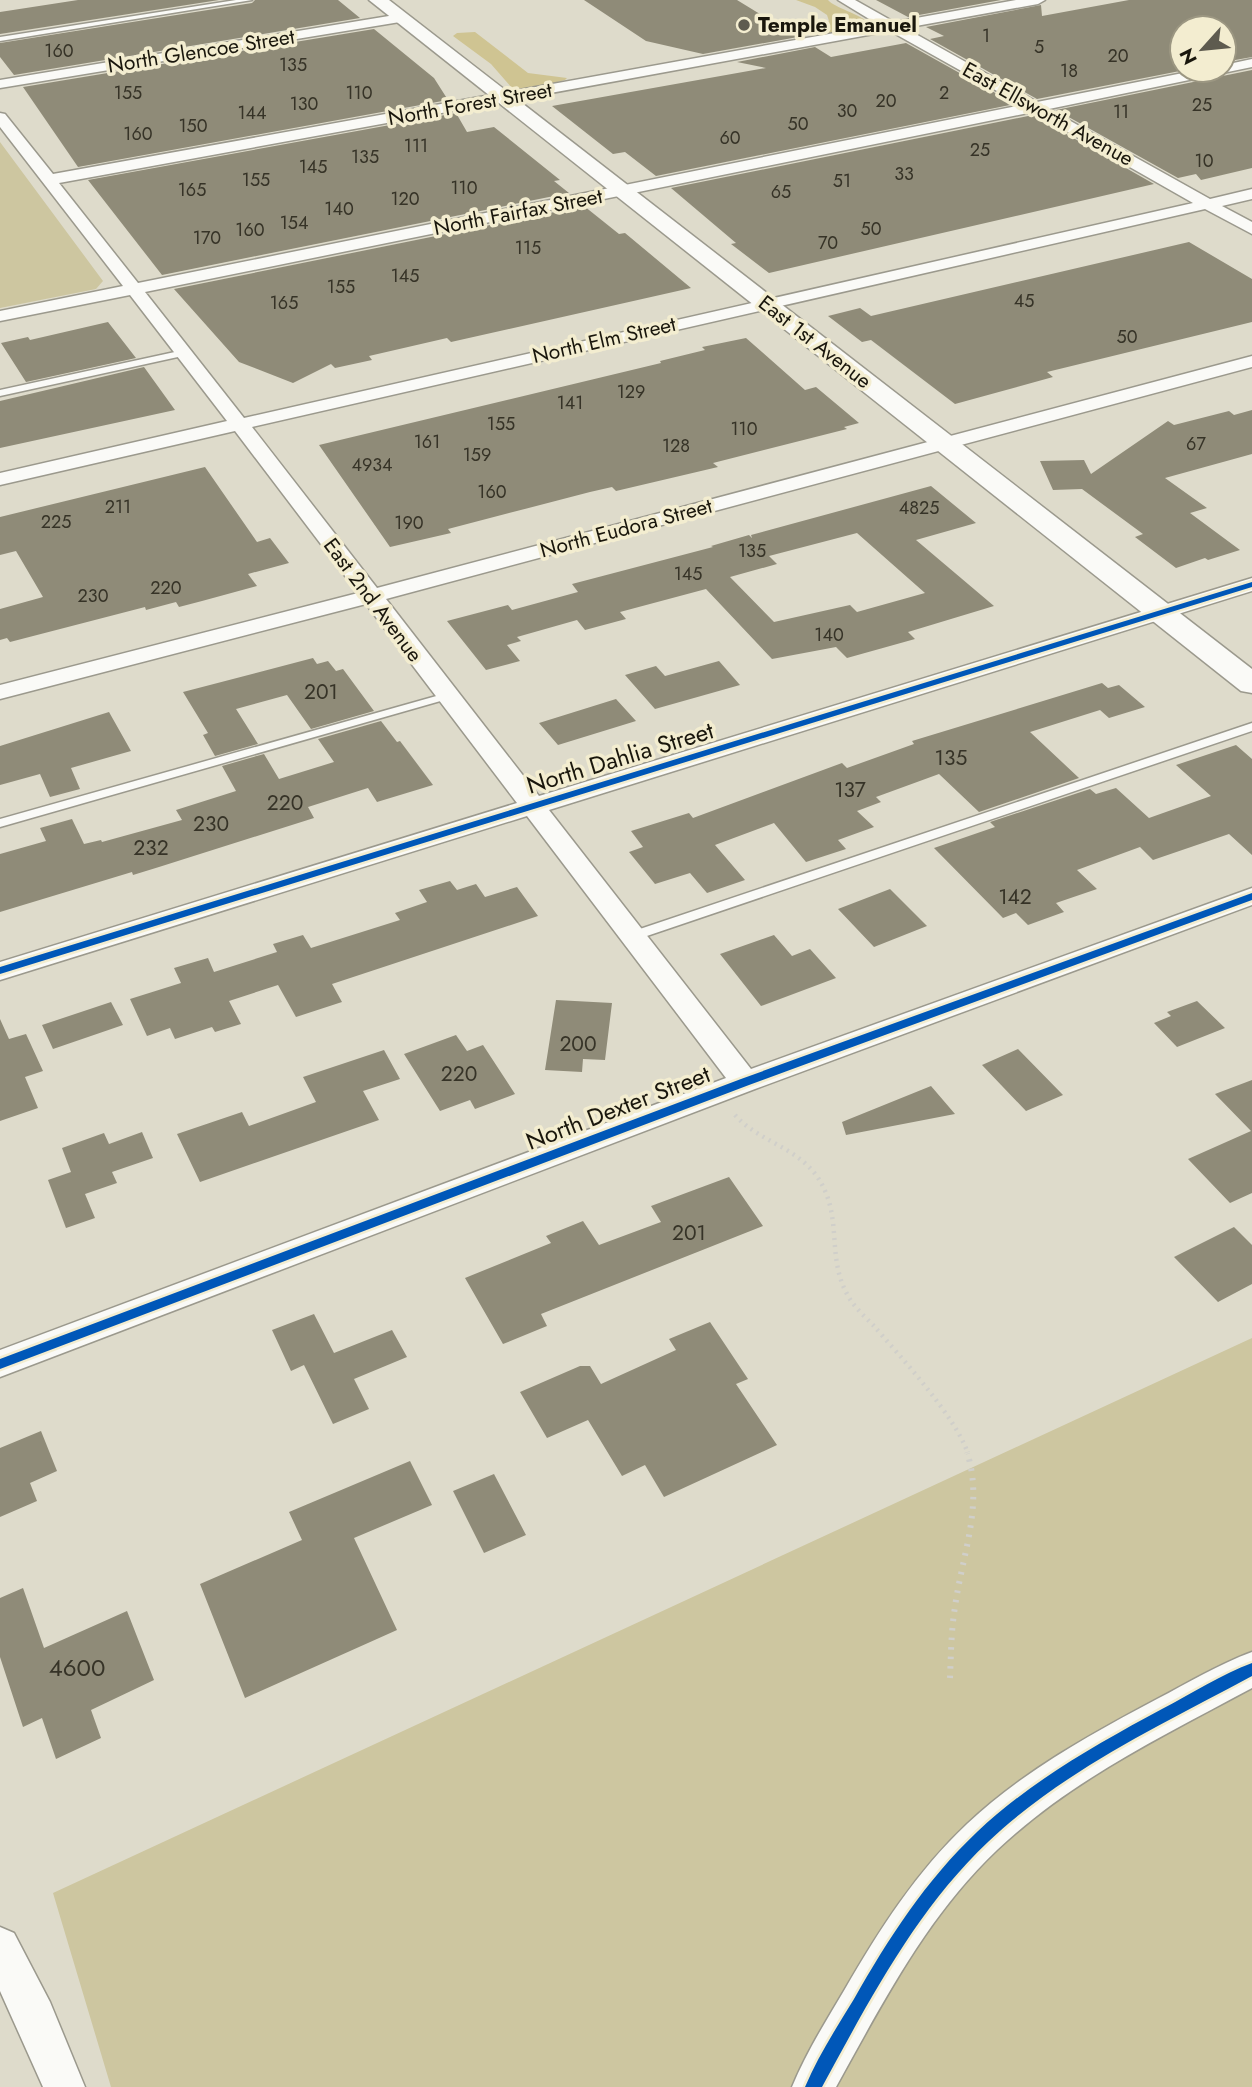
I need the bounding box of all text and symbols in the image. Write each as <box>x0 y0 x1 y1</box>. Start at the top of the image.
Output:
place label: Temple Emanuel <box>758 10 917 40</box>
north arrow <box>1168 14 1238 84</box>
marker: Temple Emanuel <box>736 17 752 33</box>
street label: North Glencoe Street <box>105 21 297 81</box>
house number: 1 <box>982 23 990 49</box>
house number: 5 <box>1034 34 1044 60</box>
house number: 160 <box>44 38 74 64</box>
house number: 20 <box>1107 43 1129 69</box>
text: N <box>1173 44 1204 69</box>
house number: 135 <box>279 52 307 78</box>
street label: East Ellsworth Avenue <box>957 54 1139 174</box>
house number: 18 <box>1060 58 1078 84</box>
street label: North Forest Street <box>386 75 554 133</box>
house number: 155 <box>114 80 142 106</box>
house number: 110 <box>346 80 373 106</box>
house number: 2 <box>939 80 949 106</box>
house number: 20 <box>875 88 897 114</box>
house number: 130 <box>290 91 319 117</box>
house number: 25 <box>1192 92 1212 118</box>
house number: 30 <box>837 98 858 124</box>
house number: 11 <box>1113 99 1129 125</box>
house number: 144 <box>237 100 267 126</box>
house number: 50 <box>788 111 809 137</box>
house number: 150 <box>178 113 208 139</box>
house number: 160 <box>123 121 153 147</box>
house number: 60 <box>719 125 741 151</box>
house number: 111 <box>404 133 428 159</box>
house number: 25 <box>970 137 990 163</box>
house number: 135 <box>351 144 379 170</box>
house number: 10 <box>1195 148 1214 174</box>
house number: 145 <box>299 154 327 180</box>
house number: 33 <box>894 161 914 187</box>
house number: 155 <box>242 167 270 193</box>
house number: 51 <box>833 168 851 194</box>
house number: 110 <box>451 175 478 201</box>
house number: 165 <box>178 177 206 203</box>
house number: 65 <box>771 179 791 205</box>
street label: North Fairfax Street <box>431 181 605 243</box>
house number: 120 <box>390 186 420 212</box>
house number: 140 <box>324 196 354 222</box>
house number: 154 <box>280 210 308 236</box>
house number: 50 <box>861 216 882 242</box>
house number: 160 <box>235 217 265 243</box>
house number: 170 <box>193 225 221 251</box>
house number: 70 <box>818 230 838 256</box>
house number: 115 <box>515 235 541 261</box>
house number: 145 <box>391 263 419 289</box>
house number: 155 <box>327 274 355 300</box>
street label: East 1st Avenue <box>752 288 878 396</box>
house number: 45 <box>1014 288 1034 314</box>
house number: 165 <box>270 290 298 316</box>
street label: North Elm Street <box>529 309 679 371</box>
house number: 50 <box>1117 324 1138 350</box>
house number: 129 <box>617 379 645 405</box>
house number: 141 <box>557 390 583 416</box>
house number: 155 <box>487 411 515 437</box>
house number: 110 <box>731 416 758 442</box>
house number: 161 <box>414 429 440 455</box>
house number: 67 <box>1186 431 1206 457</box>
house number: 128 <box>662 433 690 459</box>
house number: 159 <box>463 442 491 468</box>
house number: 4934 <box>351 452 393 478</box>
house number: 160 <box>477 479 507 505</box>
street label: North Eudora Street <box>537 491 715 565</box>
house number: 211 <box>105 494 131 520</box>
house number: 4825 <box>899 495 939 521</box>
house number: 225 <box>41 509 71 535</box>
house number: 190 <box>394 510 424 536</box>
street label: East 2nd Avenue <box>316 532 430 668</box>
house number: 135 <box>738 538 766 564</box>
house number: 145 <box>674 561 702 587</box>
house number: 220 <box>150 575 182 601</box>
house number: 230 <box>78 583 109 609</box>
house number: 140 <box>814 622 844 648</box>
house number: 201 <box>304 677 338 707</box>
street label: North Dahlia Street <box>522 712 718 803</box>
house number: 135 <box>935 743 967 773</box>
house number: 137 <box>834 775 866 805</box>
house number: 220 <box>267 788 303 818</box>
house number: 230 <box>193 809 229 839</box>
house number: 232 <box>133 833 169 863</box>
house number: 142 <box>998 882 1032 912</box>
house number: 200 <box>559 1029 597 1059</box>
street label: North Dexter Street <box>521 1056 715 1159</box>
house number: 220 <box>441 1059 477 1089</box>
house number: 201 <box>672 1218 706 1248</box>
house number: 4600 <box>49 1650 105 1685</box>

